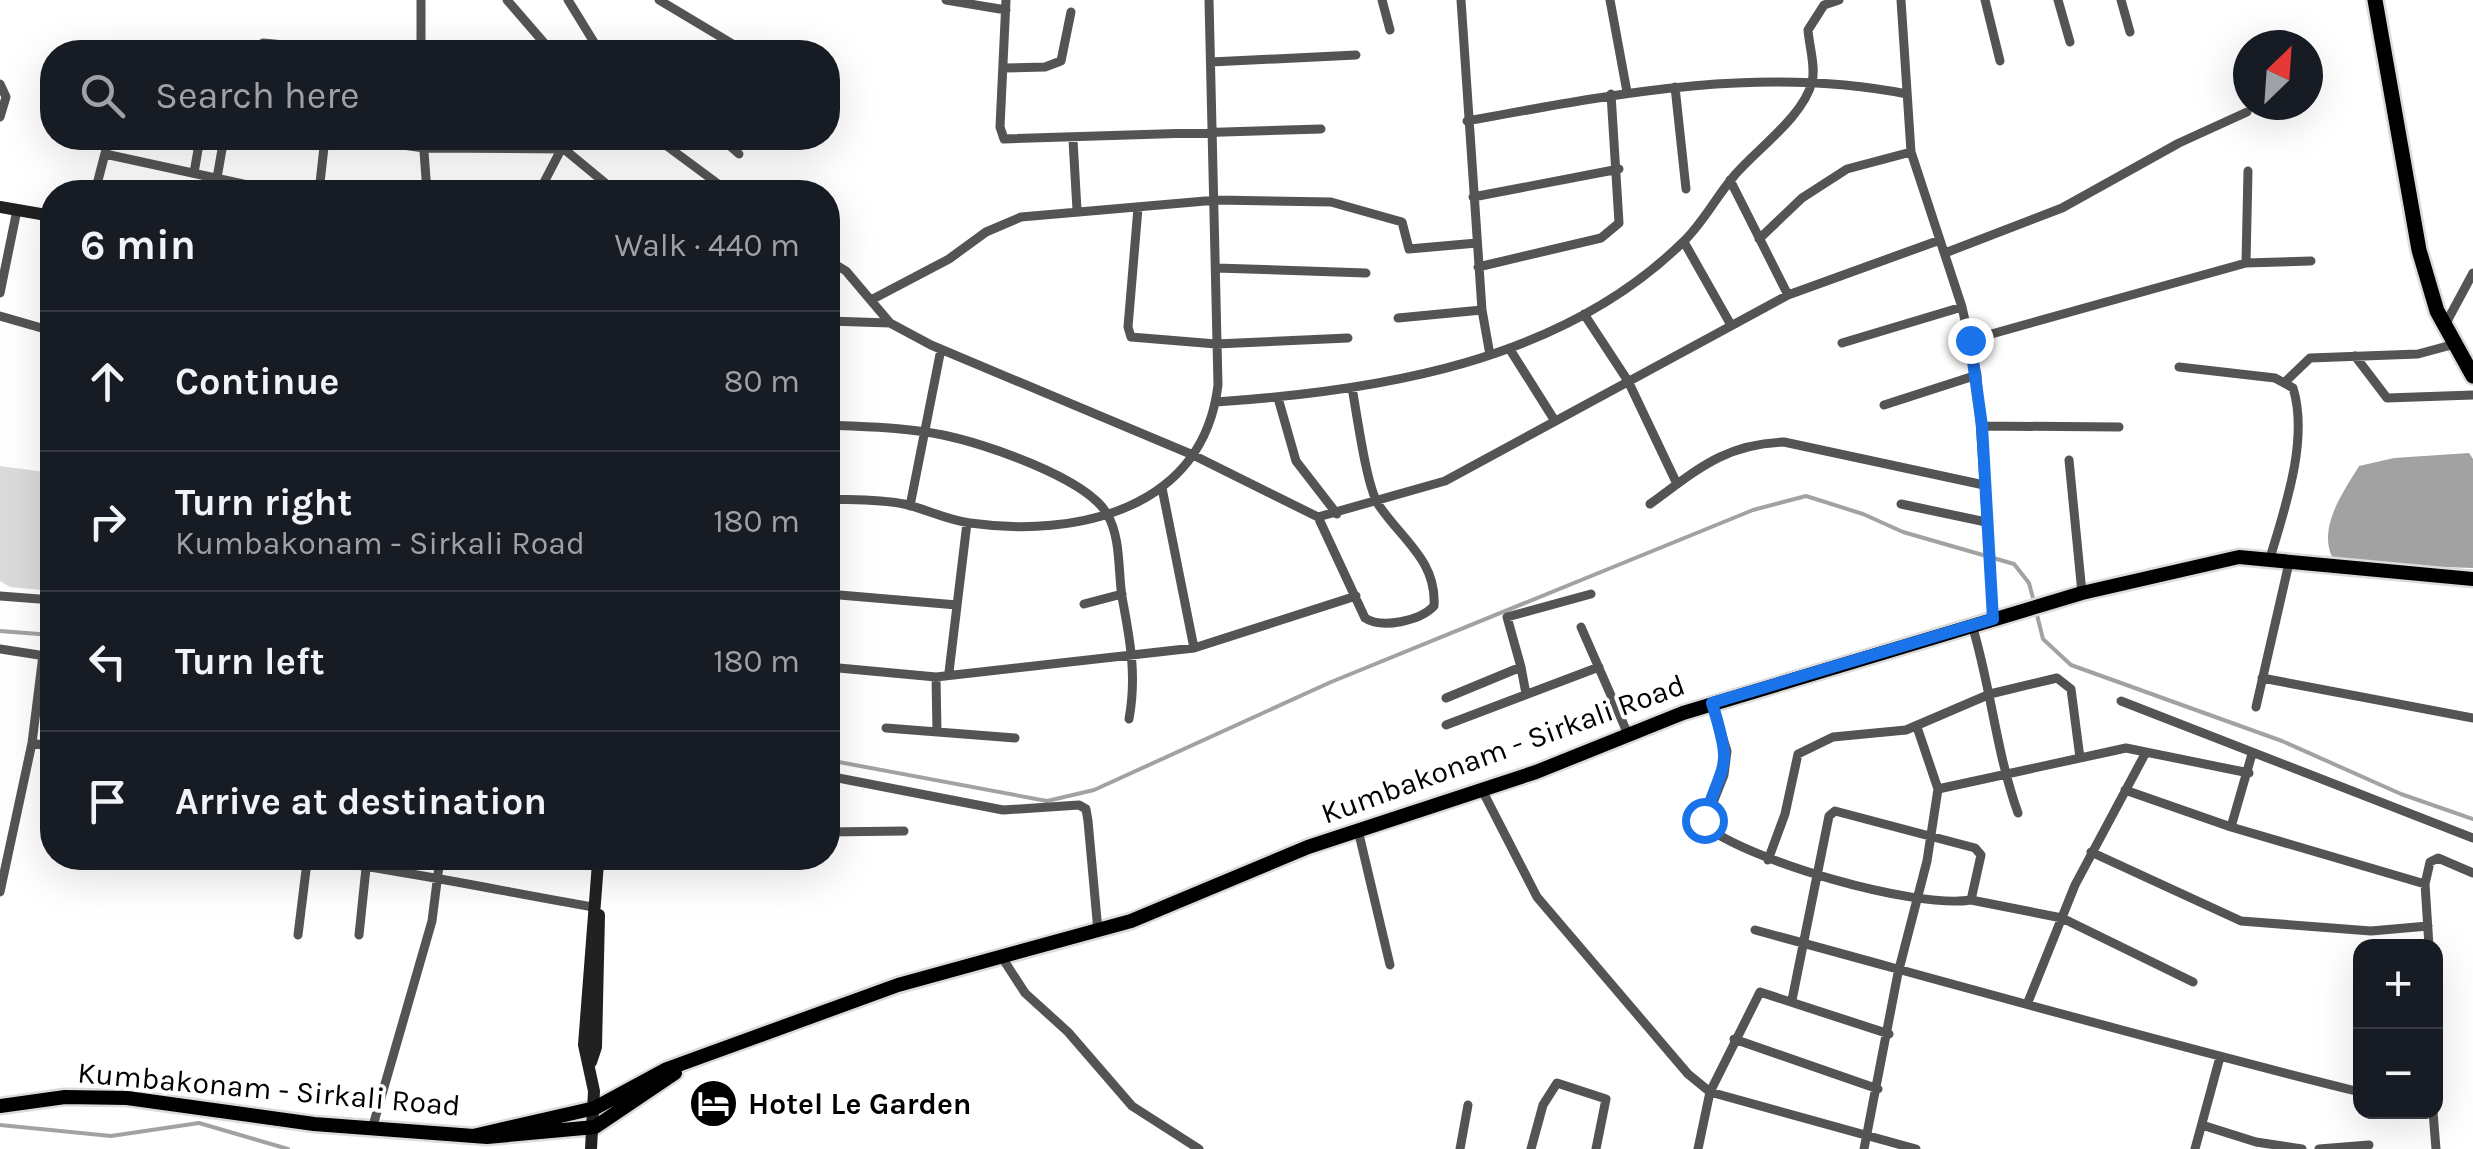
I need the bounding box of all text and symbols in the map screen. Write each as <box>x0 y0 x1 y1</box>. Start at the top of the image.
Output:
north arrow <box>2233 30 2323 120</box>
search box <box>40 40 840 150</box>
icon: search <box>75 68 130 123</box>
text: Search here <box>155 73 359 118</box>
text: 6 min <box>80 220 196 270</box>
text: Walk · 440 m <box>615 227 800 264</box>
route end <box>1948 318 1994 364</box>
icon: ahead <box>80 354 135 409</box>
text: Continue <box>175 359 339 404</box>
text: 80 m <box>724 363 800 400</box>
text: Turn right <box>175 480 352 525</box>
icon: right <box>80 494 135 549</box>
text: 180 m <box>713 503 800 540</box>
text: Kumbakonam - Sirkali Road <box>175 525 585 562</box>
icon: left <box>80 634 135 689</box>
text: Turn left <box>175 639 325 684</box>
text: 180 m <box>713 643 800 680</box>
street label: Kumbakonam - Sirkali Road <box>1316 666 1690 832</box>
icon: arrive <box>80 774 135 829</box>
text: Arrive at destination <box>175 779 547 824</box>
route start <box>1682 798 1728 844</box>
map controls <box>2353 939 2443 1119</box>
button: + <box>2353 939 2443 1029</box>
button: − <box>2353 1029 2443 1119</box>
street label: Kumbakonam - Sirkali Road <box>76 1054 462 1124</box>
hotel icon: Hotel Le Garden <box>687 1078 739 1130</box>
place label: Hotel Le Garden <box>748 1086 972 1122</box>

